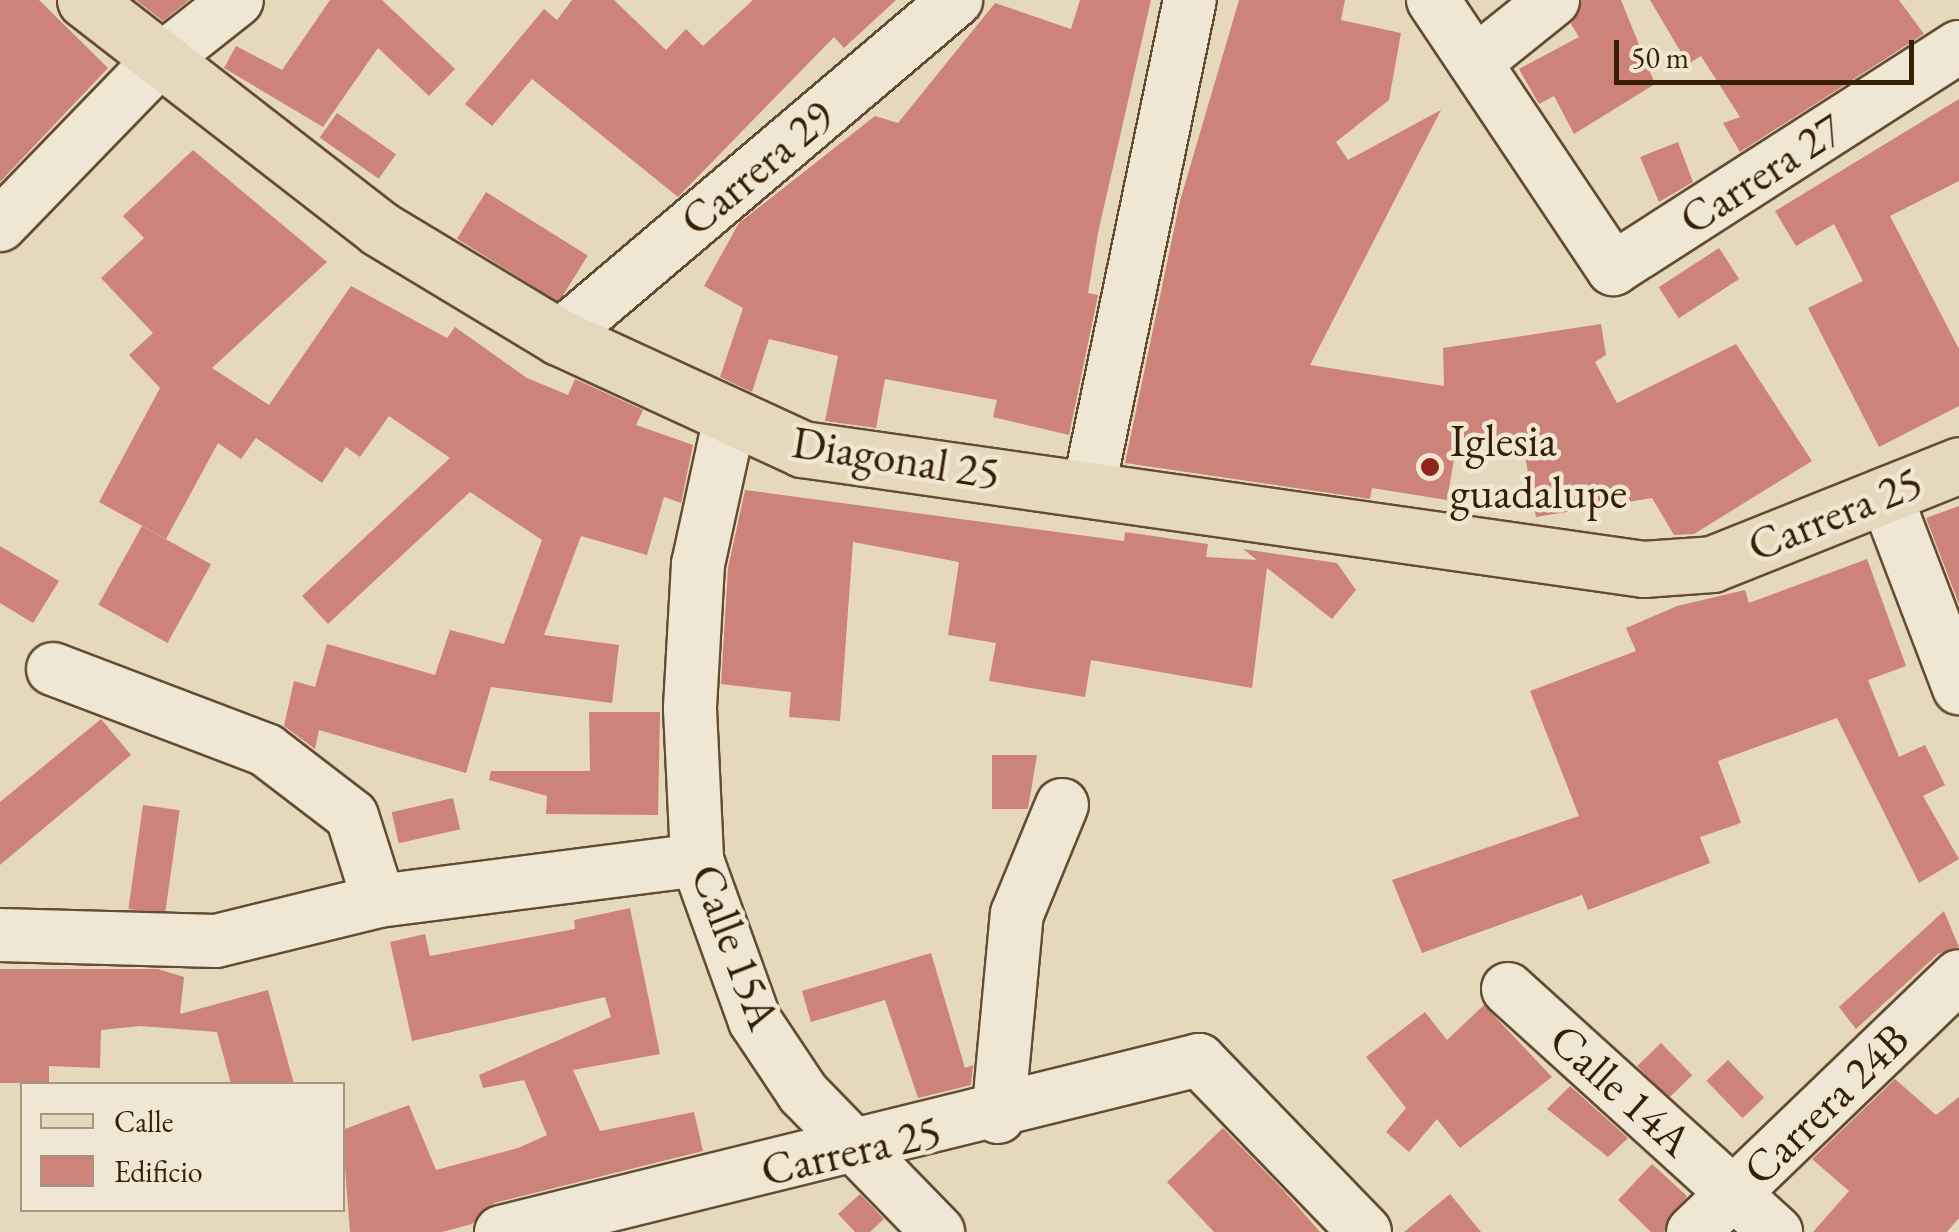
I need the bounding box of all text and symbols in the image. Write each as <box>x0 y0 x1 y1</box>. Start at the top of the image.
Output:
scale bar <box>1619 20 1919 82</box>
text: 50 m <box>1631 38 1689 77</box>
street label: Carrera 29 <box>670 89 844 247</box>
street label: Carrera 27 <box>1670 102 1852 246</box>
place label: Iglesia guadalupe <box>1450 414 1627 520</box>
street label: Diagonal 25 <box>788 415 1004 501</box>
street label: Carrera 25 <box>1740 455 1930 573</box>
marker: Iglesia guadalupe <box>1419 456 1441 478</box>
street label: Calle 15A <box>679 857 791 1037</box>
street label: Calle 14A <box>1539 1012 1703 1168</box>
street label: Carrera 24B <box>1732 1012 1920 1196</box>
legend <box>20 1082 345 1212</box>
text: Calle <box>114 1102 173 1141</box>
street label: Carrera 25 <box>756 1104 946 1198</box>
text: Edificio <box>114 1152 203 1191</box>

